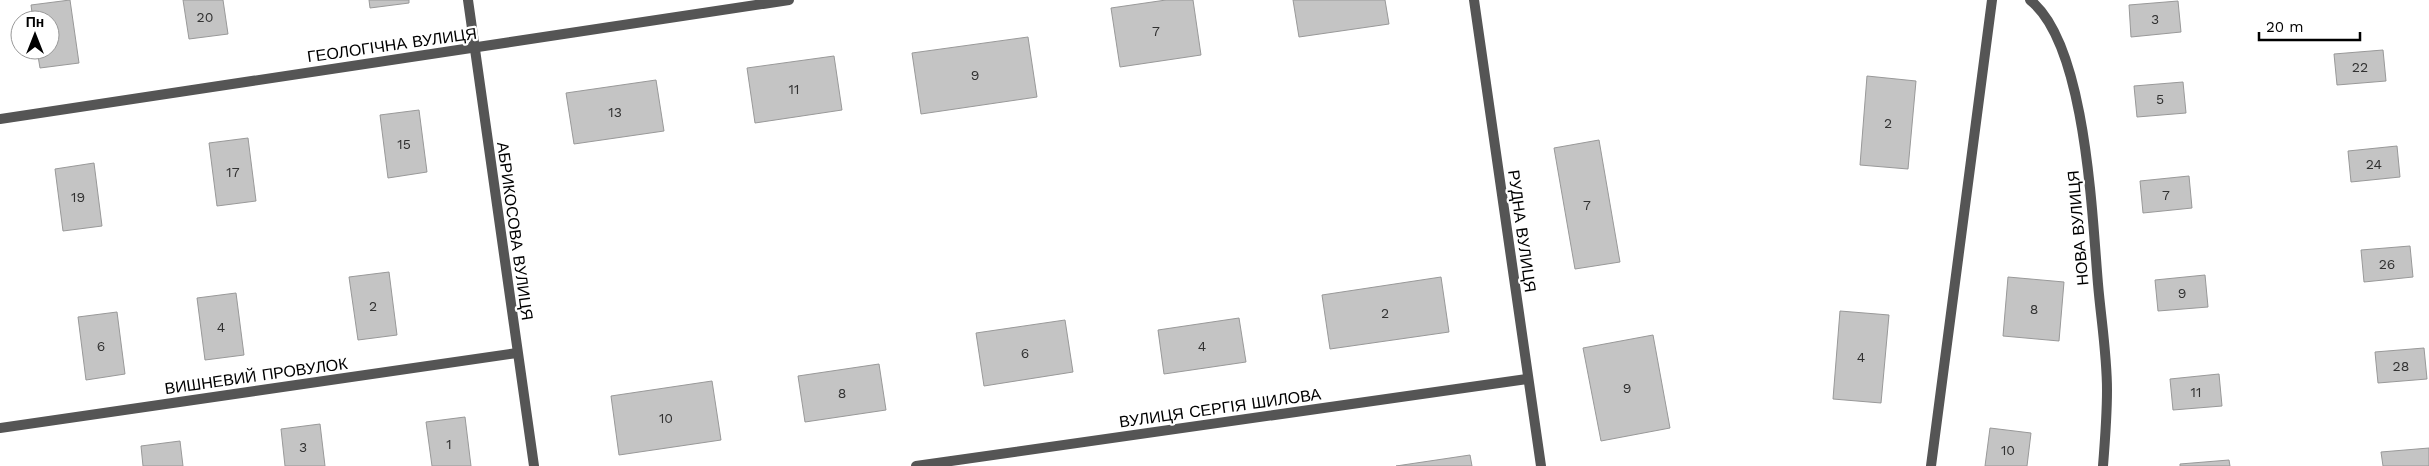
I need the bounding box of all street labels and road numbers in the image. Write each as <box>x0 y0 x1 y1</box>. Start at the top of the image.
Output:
street label: ГЕОЛОГІЧНА ВУЛИЦЯ <box>306 24 478 66</box>
street label: АБРИКОСОВА ВУЛИЦЯ <box>493 141 537 321</box>
street label: РУДНА ВУЛИЦЯ <box>1504 169 1540 293</box>
street label: НОВА ВУЛИЦЯ <box>2064 170 2092 286</box>
street label: ВИШНЕВИЙ ПРОВУЛОК <box>163 354 349 398</box>
street label: ВУЛИЦЯ СЕРГІЯ ШИЛОВА <box>1118 384 1322 432</box>

